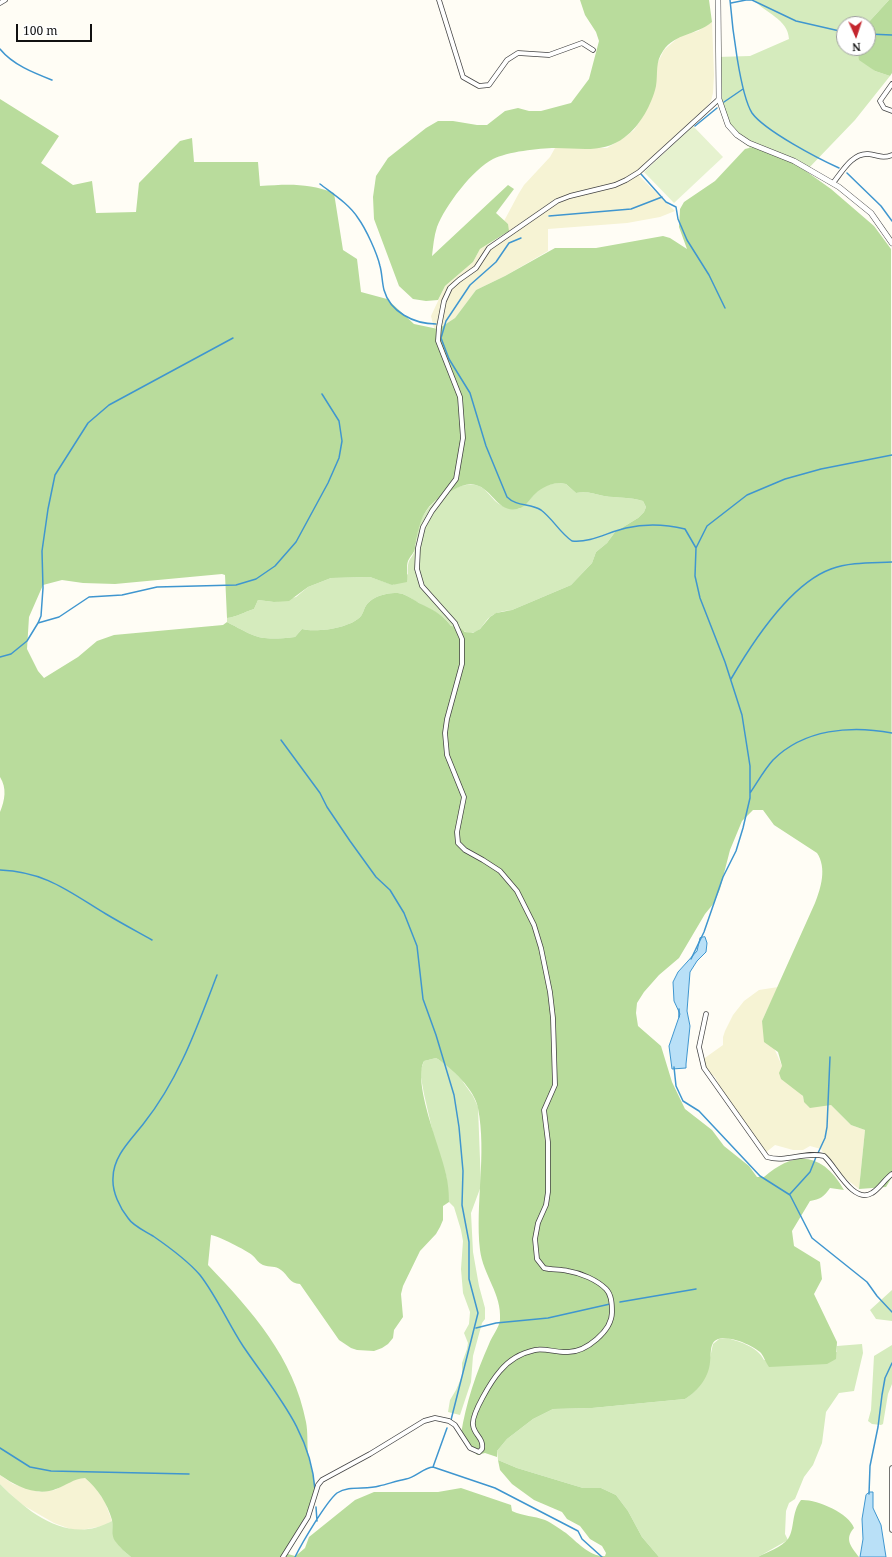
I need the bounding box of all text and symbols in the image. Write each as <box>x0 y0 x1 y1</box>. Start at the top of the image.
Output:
scale bar <box>18 16 94 42</box>
north arrow <box>836 16 876 56</box>
text: 100 m <box>23 22 58 39</box>
text: N <box>852 40 861 55</box>

